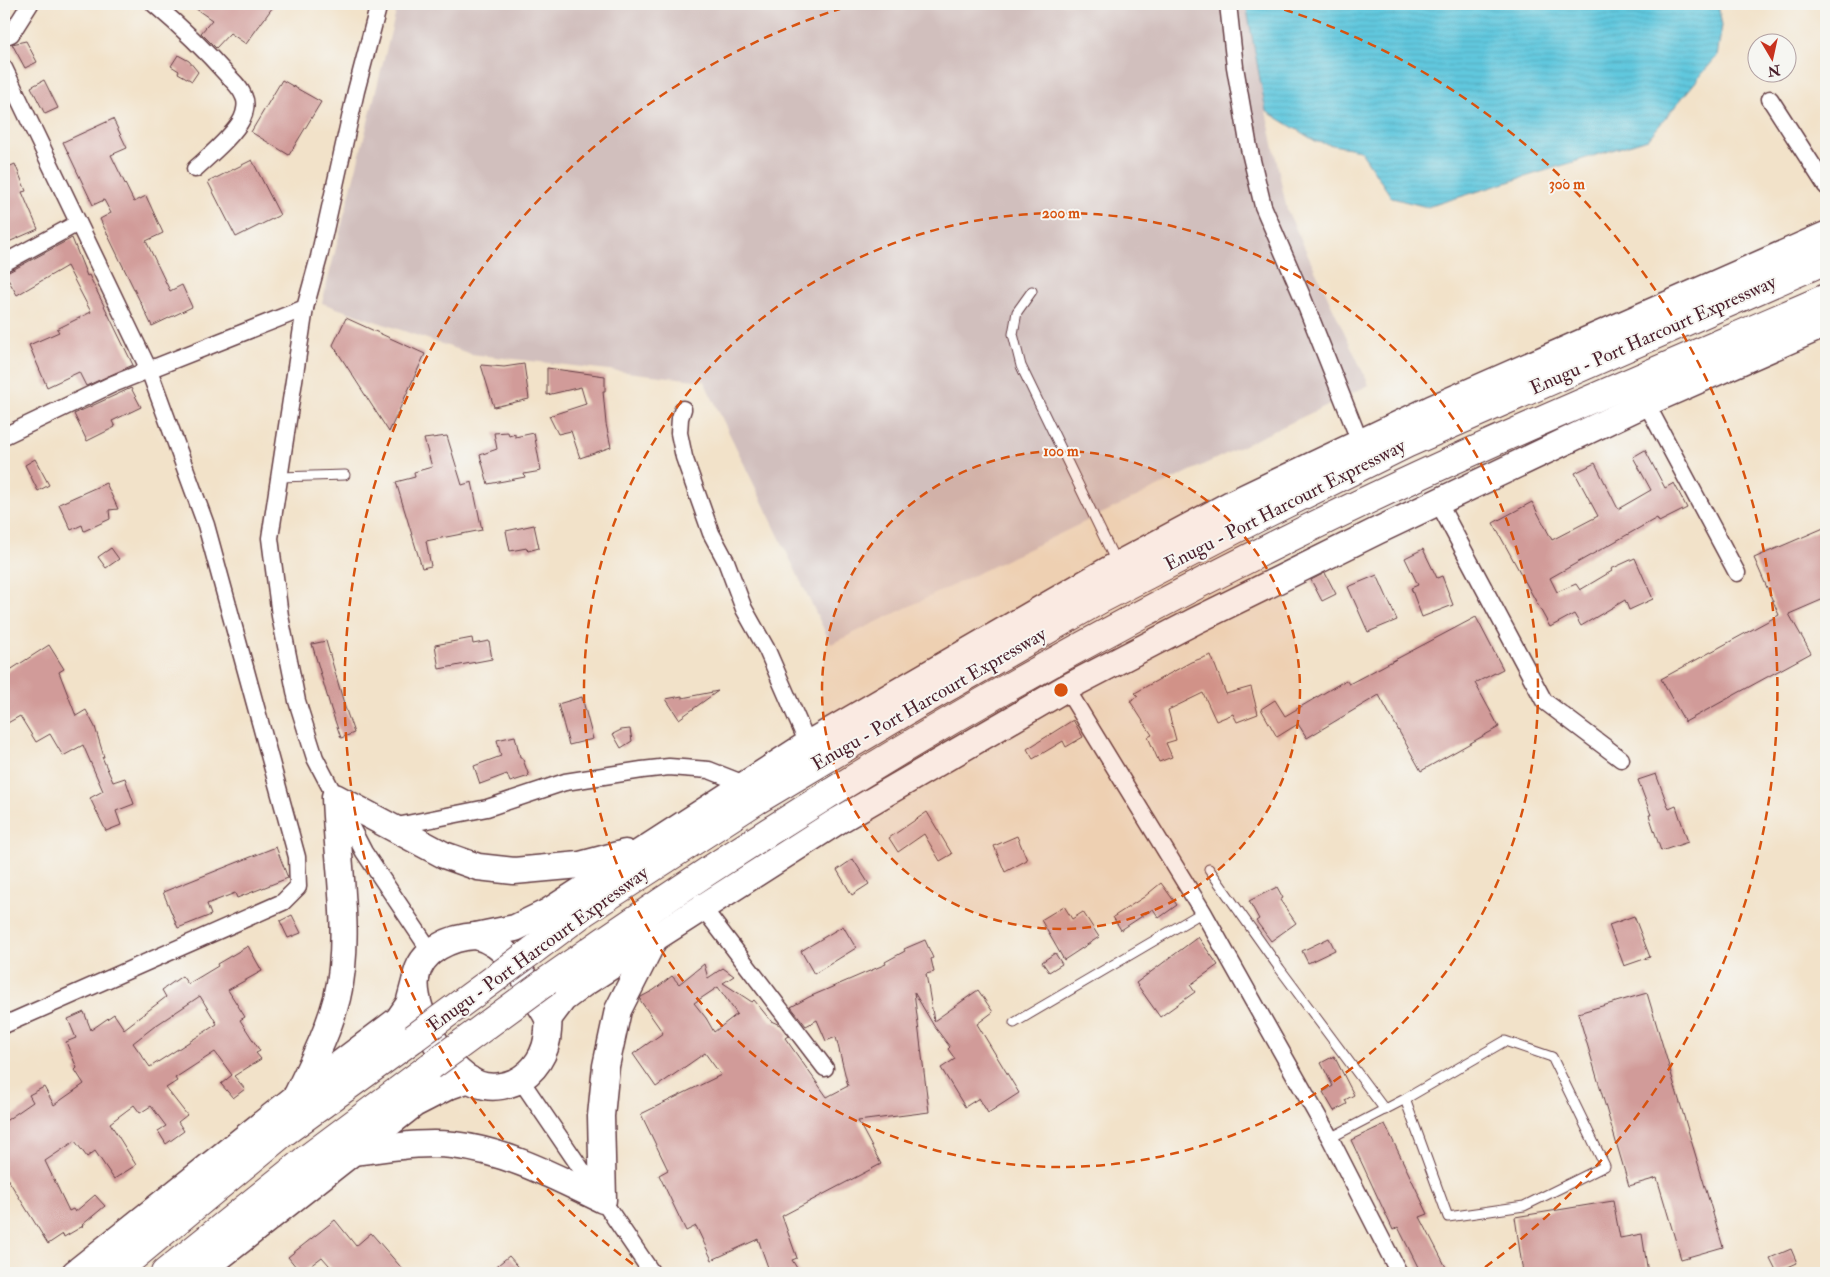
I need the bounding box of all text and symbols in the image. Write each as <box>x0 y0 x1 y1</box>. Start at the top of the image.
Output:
north arrow <box>1748 32 1798 82</box>
text: N <box>1766 61 1782 80</box>
text: 300 m <box>1549 175 1585 194</box>
text: 200 m <box>1042 204 1080 223</box>
street label: Enugu - Port Harcourt Expressway <box>1526 269 1781 401</box>
street label: Enugu - Port Harcourt Expressway <box>1161 433 1410 577</box>
text: 100 m <box>1043 442 1079 461</box>
street label: Enugu - Port Harcourt Expressway <box>807 622 1052 777</box>
centre of rings <box>1052 681 1070 699</box>
street label: Enugu - Port Harcourt Expressway <box>423 860 654 1038</box>

